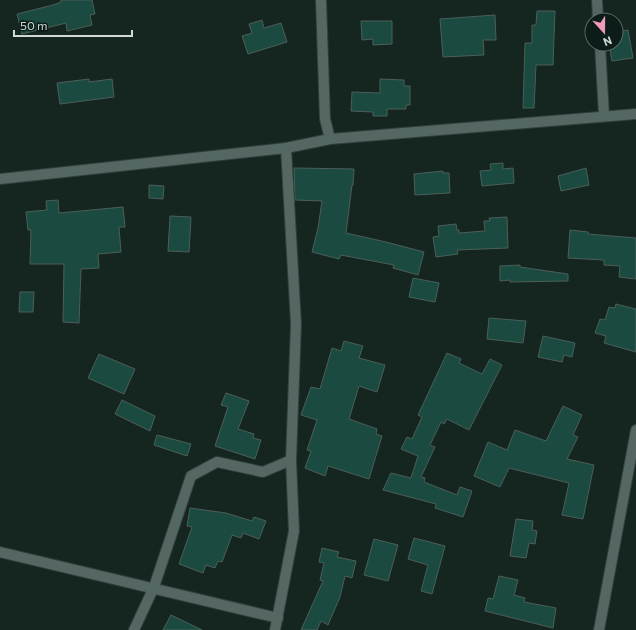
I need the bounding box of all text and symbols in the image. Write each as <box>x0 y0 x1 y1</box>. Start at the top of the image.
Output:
scale bar <box>14 12 132 38</box>
north arrow <box>584 12 624 52</box>
text: 50 m <box>20 18 48 32</box>
text: N <box>602 34 614 49</box>

